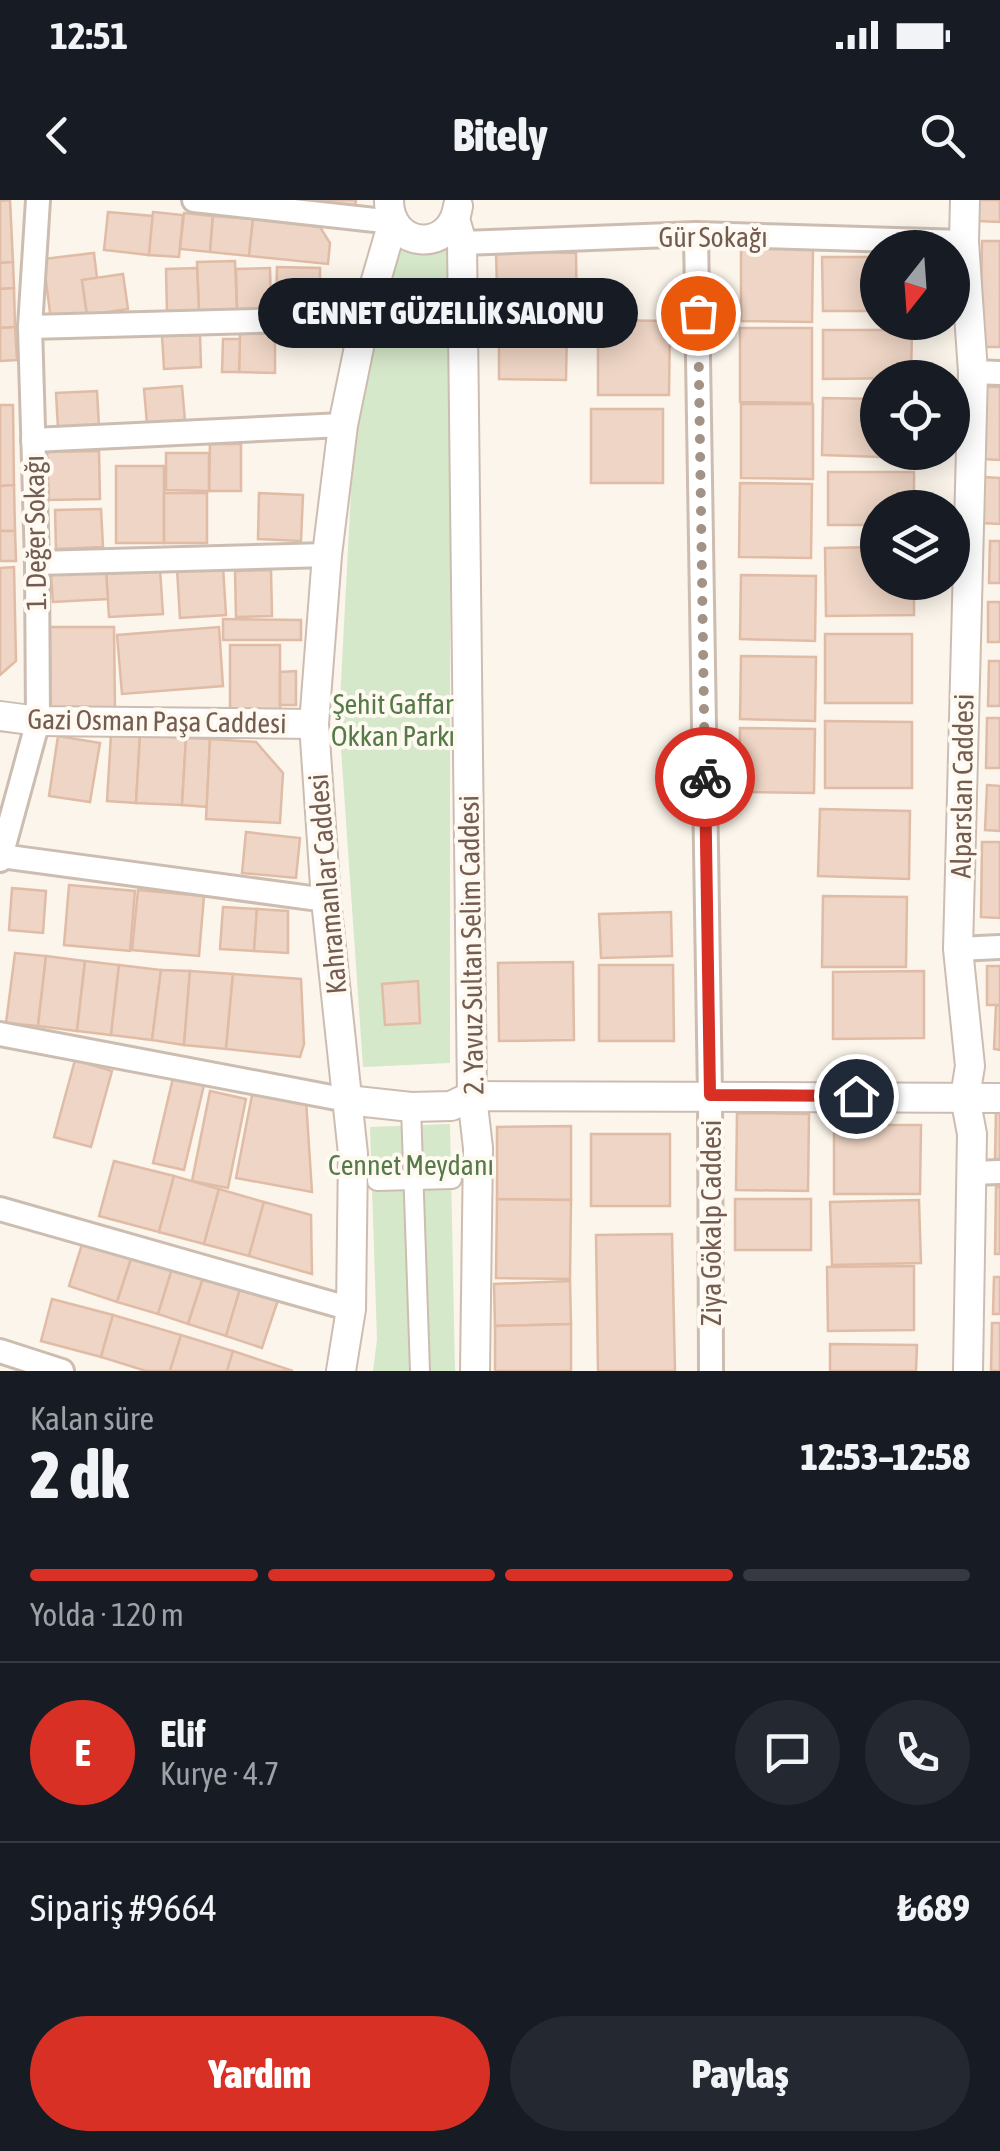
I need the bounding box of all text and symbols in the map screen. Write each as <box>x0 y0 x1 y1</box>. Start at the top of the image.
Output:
text: 12:51 <box>50 14 128 57</box>
icon: back <box>30 108 85 163</box>
icon: search <box>915 108 970 163</box>
text: Bitely <box>453 109 547 161</box>
street label: Gür Sokağı <box>658 221 768 253</box>
north arrow <box>860 230 970 340</box>
map controls <box>860 230 970 600</box>
pin <box>656 271 741 356</box>
callout: CENNET GÜZELLİK SALONU <box>258 278 638 348</box>
icon: bag <box>671 286 726 341</box>
text: CENNET GÜZELLİK SALONU <box>292 294 604 331</box>
button: locate <box>860 360 970 470</box>
street label: 1. Değer Sokağı <box>18 455 52 611</box>
button: layers <box>860 490 970 600</box>
park label: Şehit Gaffar Okkan Parkı <box>331 688 455 752</box>
street label: Alparslan Caddesi <box>944 693 980 879</box>
street label: Gazi Osman Paşa Caddesi <box>27 703 287 739</box>
courier <box>655 727 755 827</box>
icon: bike <box>678 750 733 805</box>
street label: Kahramanlar Caddesi <box>301 773 353 995</box>
street label: 2. Yavuz Sultan Selim Caddesi <box>452 795 490 1095</box>
pin <box>814 1054 899 1139</box>
icon: home <box>829 1069 884 1124</box>
street label: Ziya Gökalp Caddesi <box>695 1120 727 1326</box>
park label: Cennet Meydanı <box>328 1149 494 1181</box>
text: Kalan süre <box>30 1400 154 1437</box>
text: 12:53–12:58 <box>800 1435 970 1478</box>
text: 2 dk <box>30 1437 129 1512</box>
text: Yolda · 120 m <box>30 1596 184 1633</box>
button: chat <box>735 1700 840 1805</box>
button: phone <box>865 1700 970 1805</box>
text: Elif <box>160 1712 206 1755</box>
text: E <box>74 1731 91 1774</box>
text: Kurye · 4.7 <box>160 1755 279 1792</box>
text: Sipariş #9664 <box>30 1886 217 1929</box>
text: ₺689 <box>897 1886 970 1929</box>
button: Yardım <box>30 2016 490 2131</box>
button: Paylaş <box>510 2016 970 2131</box>

